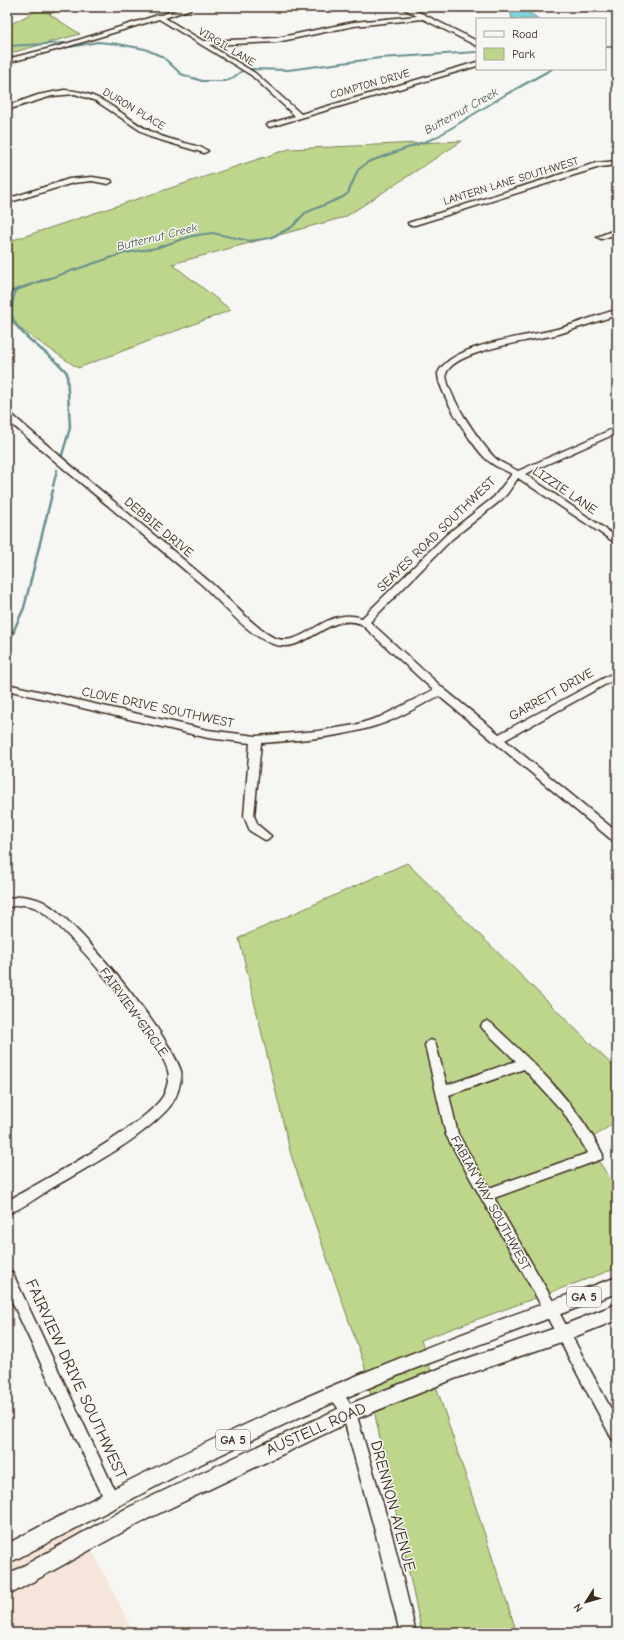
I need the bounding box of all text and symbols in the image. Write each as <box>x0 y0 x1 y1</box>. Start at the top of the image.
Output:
legend <box>476 18 606 70</box>
street label: VIRGIL LANE <box>196 25 258 69</box>
text: Road <box>512 27 538 41</box>
text: Park <box>512 47 535 61</box>
street label: COMPTON DRIVE <box>329 66 412 102</box>
street label: DURON PLACE <box>100 85 168 133</box>
water label: Butternut Creek <box>422 85 501 137</box>
street label: LANTERN LANE SOUTHWEST <box>442 154 580 208</box>
water label: Butternut Creek <box>115 220 199 254</box>
street label: LIZZIE LANE <box>530 463 600 517</box>
street label: SEAYES ROAD SOUTHWEST <box>374 473 498 595</box>
street label: DEBBIE DRIVE <box>122 494 197 560</box>
street label: GARRETT DRIVE <box>506 665 596 723</box>
street label: CLOVE DRIVE SOUTHWEST <box>80 684 236 731</box>
street label: FAIRVIEW CIRCLE <box>97 965 171 1060</box>
street label: FABIAN WAY SOUTHWEST <box>448 1133 534 1273</box>
street label: FAIRVIEW DRIVE SOUTHWEST <box>22 1276 131 1482</box>
road number: GA 5 <box>567 1287 601 1307</box>
street label: AUSTELL ROAD <box>263 1399 369 1459</box>
road number: GA 5 <box>216 1430 250 1450</box>
street label: DRENNON AVENUE <box>367 1439 419 1574</box>
north arrow <box>566 1582 606 1622</box>
text: N <box>571 1601 586 1614</box>

